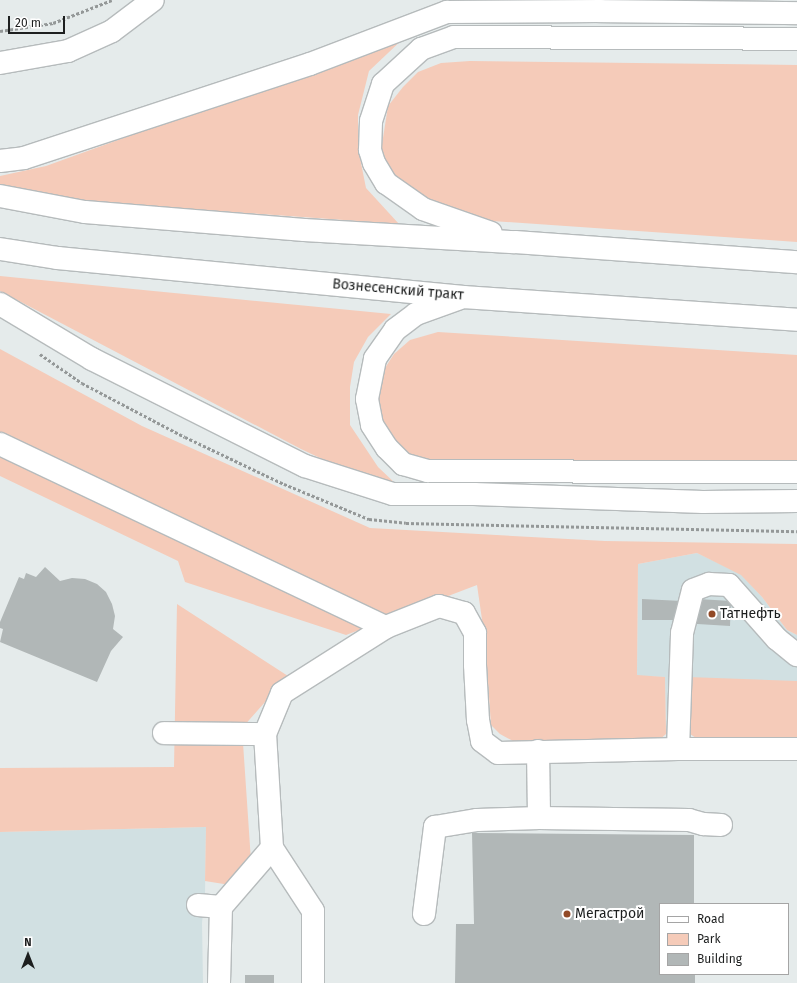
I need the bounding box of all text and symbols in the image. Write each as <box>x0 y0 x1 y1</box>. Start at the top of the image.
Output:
scale bar <box>10 8 67 34</box>
text: 20 m <box>15 16 41 30</box>
street label: Вознесенский тракт <box>332 276 464 304</box>
place label: Татнефть <box>720 606 781 622</box>
marker: Татнефть <box>707 609 717 619</box>
legend <box>659 903 789 975</box>
place label: Мегастрой <box>575 906 644 922</box>
marker: Мегастрой <box>562 909 572 919</box>
text: Road <box>697 912 725 926</box>
text: Park <box>697 932 721 946</box>
north arrow <box>8 935 48 975</box>
text: N <box>24 936 32 949</box>
text: Building <box>697 952 742 966</box>

